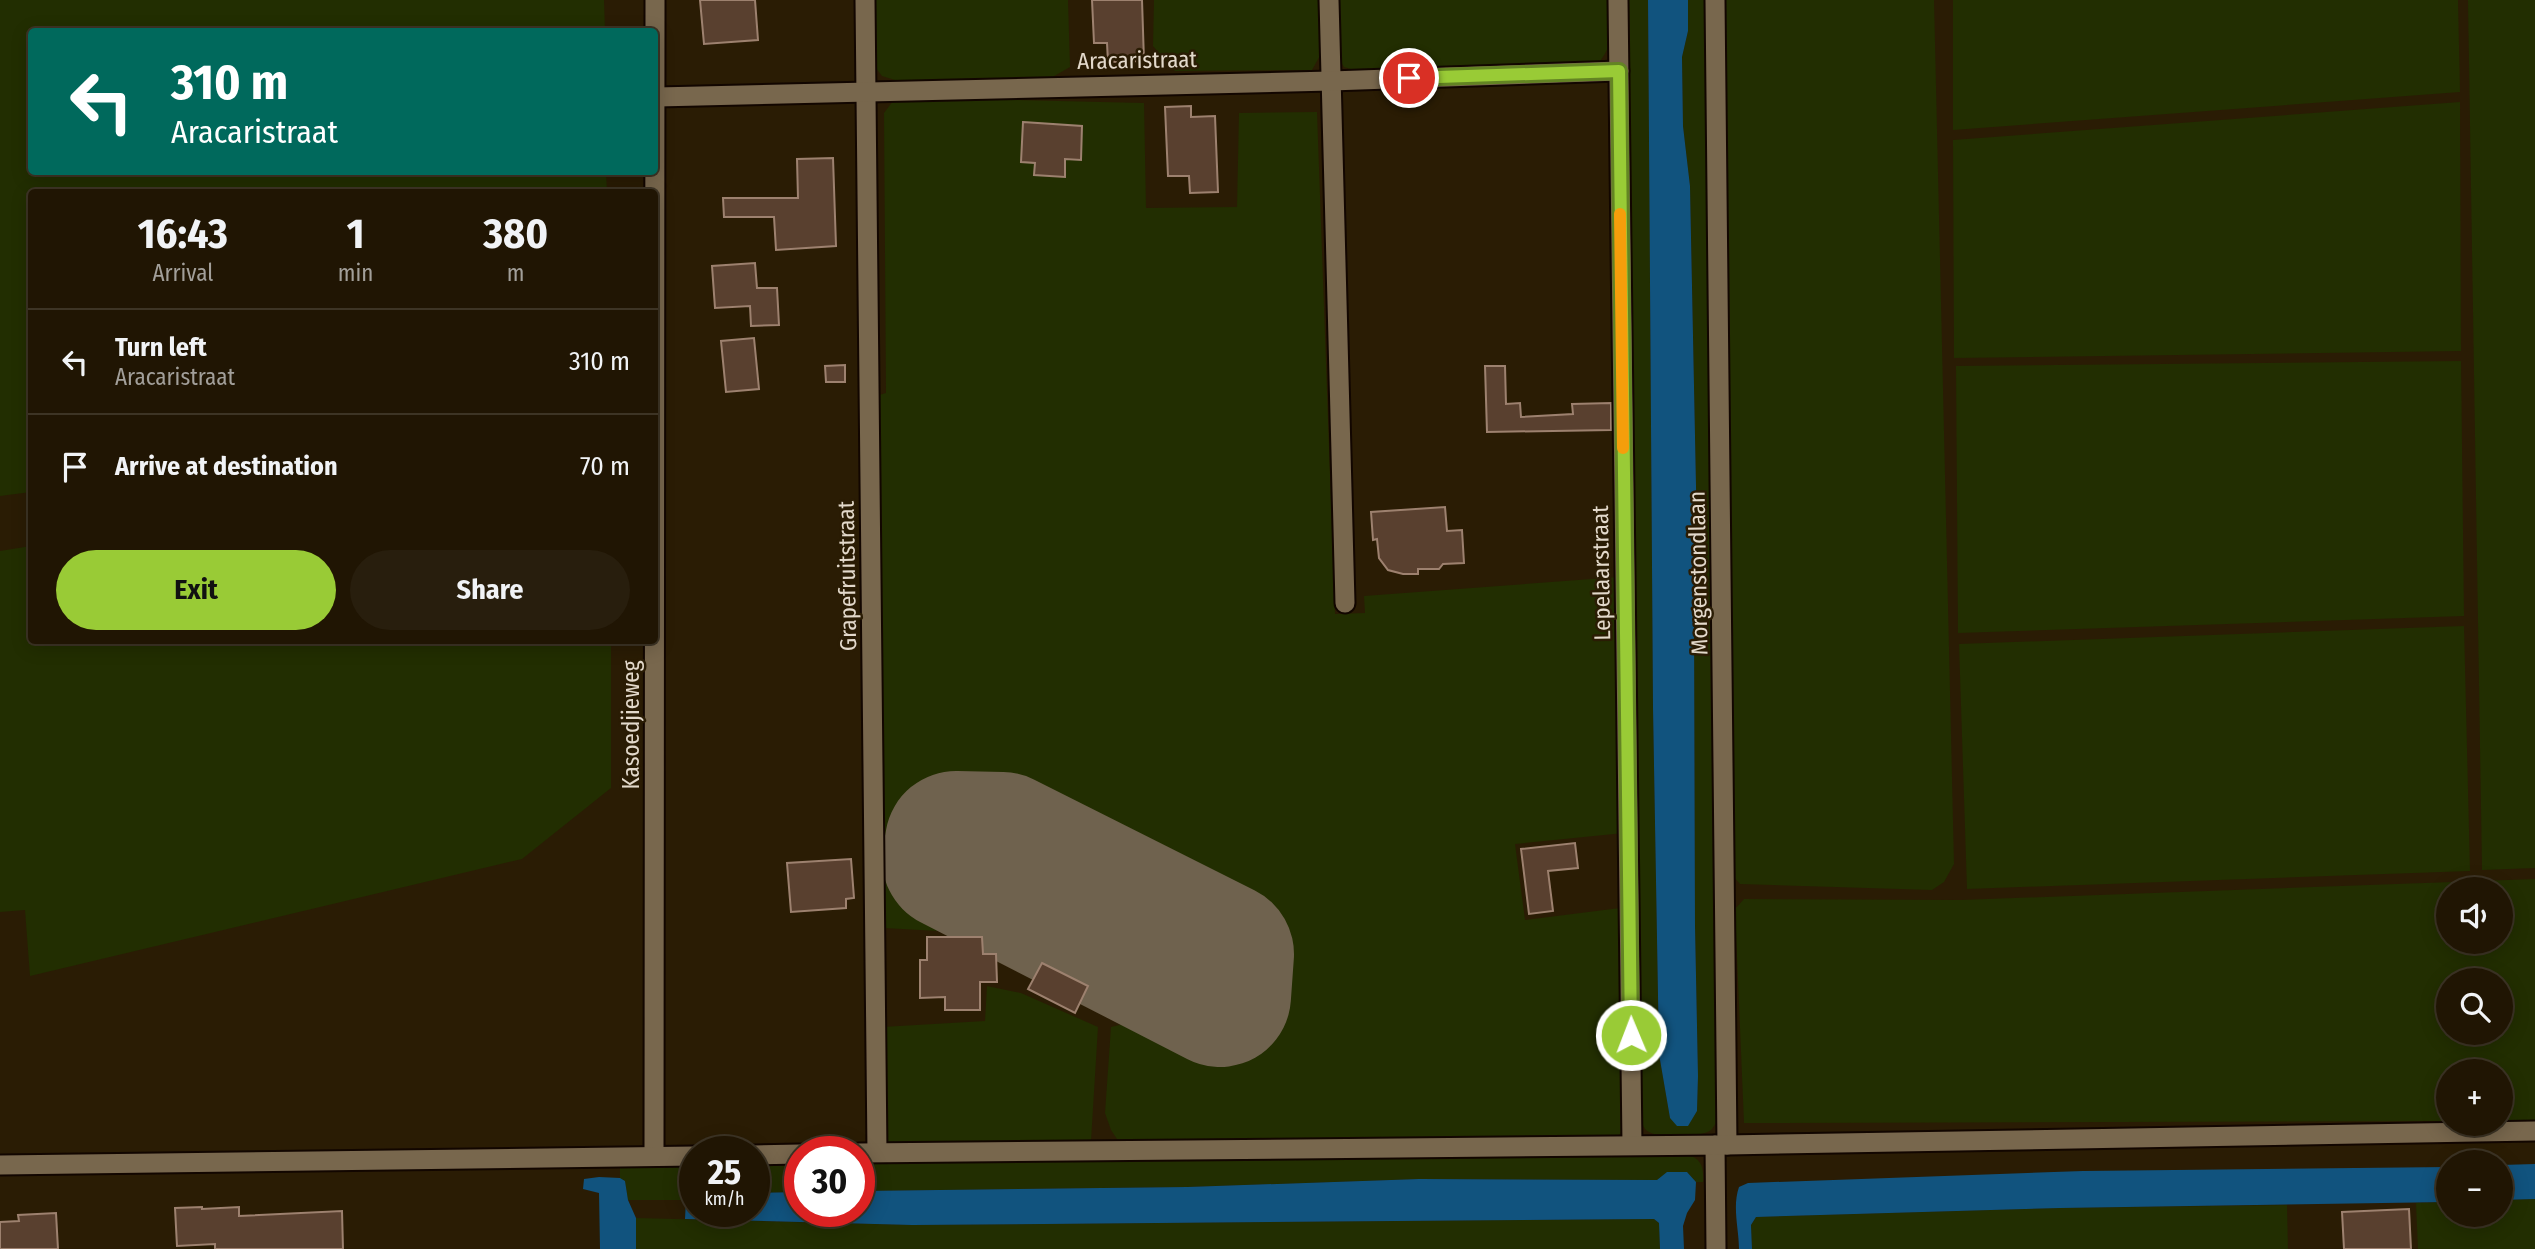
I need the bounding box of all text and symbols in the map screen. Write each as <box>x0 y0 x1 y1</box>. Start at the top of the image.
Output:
street label: Aracaristraat <box>1077 45 1198 75</box>
pin <box>1379 48 1439 108</box>
text: 310 m <box>171 53 288 112</box>
icon: left <box>56 56 147 147</box>
icon: arrive <box>1390 59 1428 97</box>
text: Aracaristraat <box>171 113 338 151</box>
text: 16:43 <box>138 209 228 259</box>
text: 1 <box>347 209 364 259</box>
text: 380 <box>483 209 548 259</box>
text: Arrival <box>152 259 213 287</box>
text: min <box>338 259 373 287</box>
text: m <box>507 259 525 287</box>
text: Turn left <box>115 332 207 363</box>
icon: left <box>56 343 94 381</box>
text: 310 m <box>569 346 630 377</box>
text: Aracaristraat <box>115 363 235 391</box>
icon: arrive <box>56 448 94 486</box>
text: Arrive at destination <box>115 451 338 482</box>
text: 70 m <box>580 451 630 482</box>
street label: Morgenstondlaan <box>1683 491 1713 655</box>
street label: Grapefruitstraat <box>832 500 862 651</box>
street label: Lepelaarstraat <box>1586 505 1616 641</box>
button: Exit <box>56 550 336 630</box>
button: Share <box>350 550 630 630</box>
street label: Kasoedjieweg <box>617 660 645 789</box>
map controls <box>2436 877 2513 1227</box>
button: sound <box>2436 877 2513 954</box>
button: search <box>2436 968 2513 1045</box>
position arrow <box>1594 998 1668 1072</box>
button: + <box>2436 1059 2513 1136</box>
speed limit sign: 30 <box>784 1136 875 1227</box>
button: − <box>2436 1150 2513 1227</box>
text: 25 <box>708 1151 741 1193</box>
text: km/h <box>704 1188 745 1210</box>

